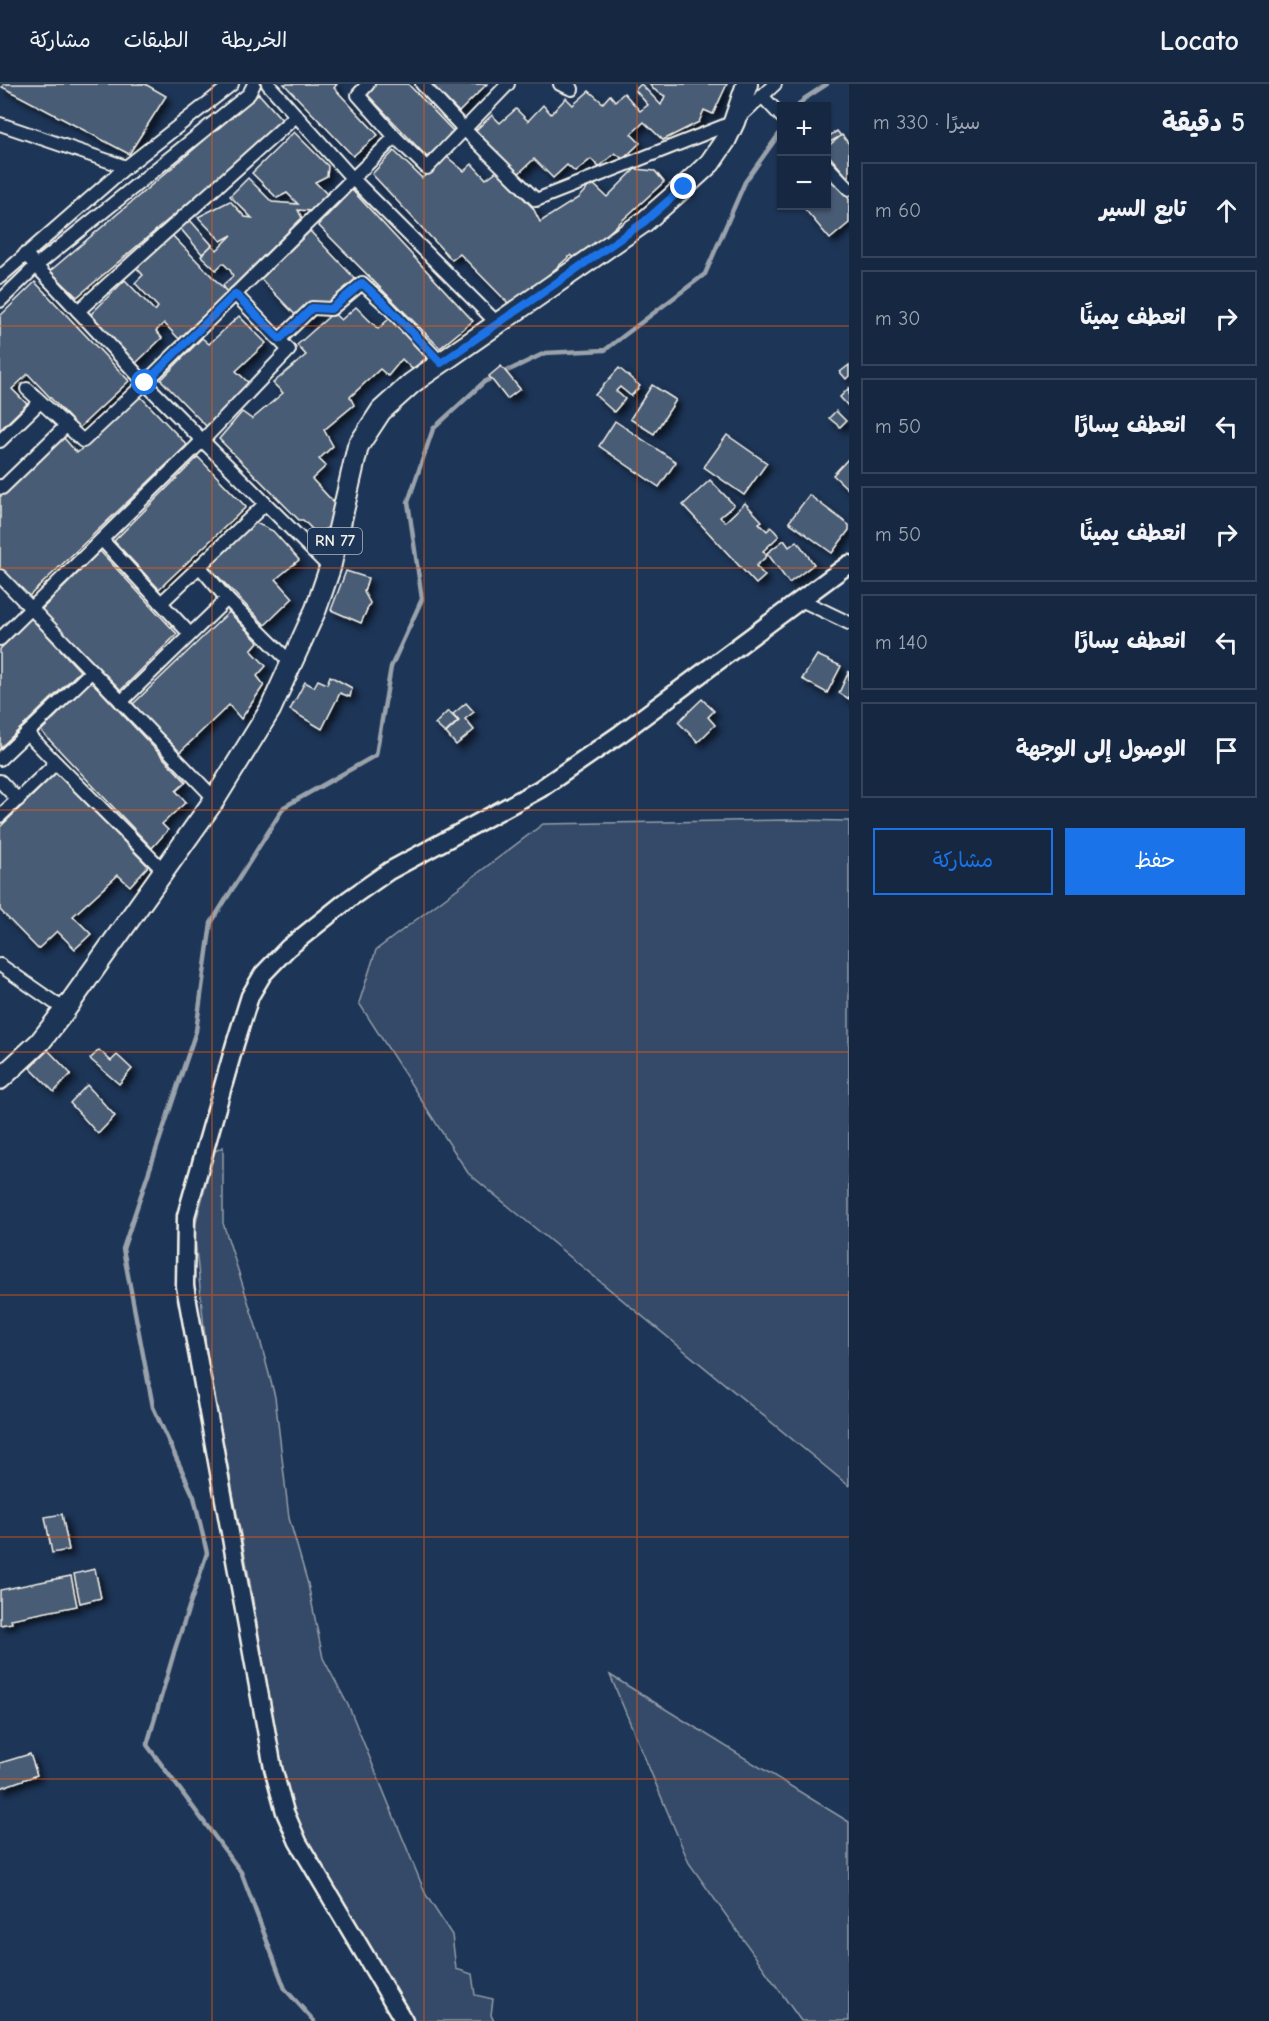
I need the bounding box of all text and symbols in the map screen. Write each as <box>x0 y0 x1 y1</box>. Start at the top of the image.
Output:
text: Locato <box>1160 25 1239 57</box>
text: مشاركة <box>30 28 91 52</box>
text: الطبقات <box>124 28 189 52</box>
text: الخريطة <box>222 28 287 52</box>
map controls <box>777 102 831 210</box>
button: + <box>777 102 831 156</box>
text: 5 دقيقة <box>1162 108 1245 138</box>
text: سيرًا · 330 m <box>873 111 980 134</box>
button: − <box>777 156 831 210</box>
route end <box>670 173 696 199</box>
icon: ahead <box>1210 194 1243 227</box>
text: تابع السير <box>1100 196 1186 222</box>
text: 60 m <box>875 199 921 222</box>
icon: right <box>1210 302 1243 335</box>
text: انعطف يمينًا <box>1080 304 1186 330</box>
text: 30 m <box>875 307 921 330</box>
route start <box>131 369 157 395</box>
icon: left <box>1210 410 1243 443</box>
text: انعطف يسارًا <box>1074 412 1186 438</box>
text: 50 m <box>875 415 921 438</box>
icon: right <box>1210 518 1243 551</box>
text: انعطف يمينًا <box>1080 520 1186 546</box>
text: 50 m <box>875 523 921 546</box>
road number: RN 77 <box>308 528 362 554</box>
icon: left <box>1210 626 1243 659</box>
text: انعطف يسارًا <box>1074 628 1186 654</box>
text: 140 m <box>875 631 928 654</box>
icon: arrive <box>1210 734 1243 767</box>
text: الوصول إلى الوجهة <box>1016 736 1186 762</box>
button: مشاركة <box>873 828 1053 895</box>
button: حفظ <box>1065 828 1245 895</box>

